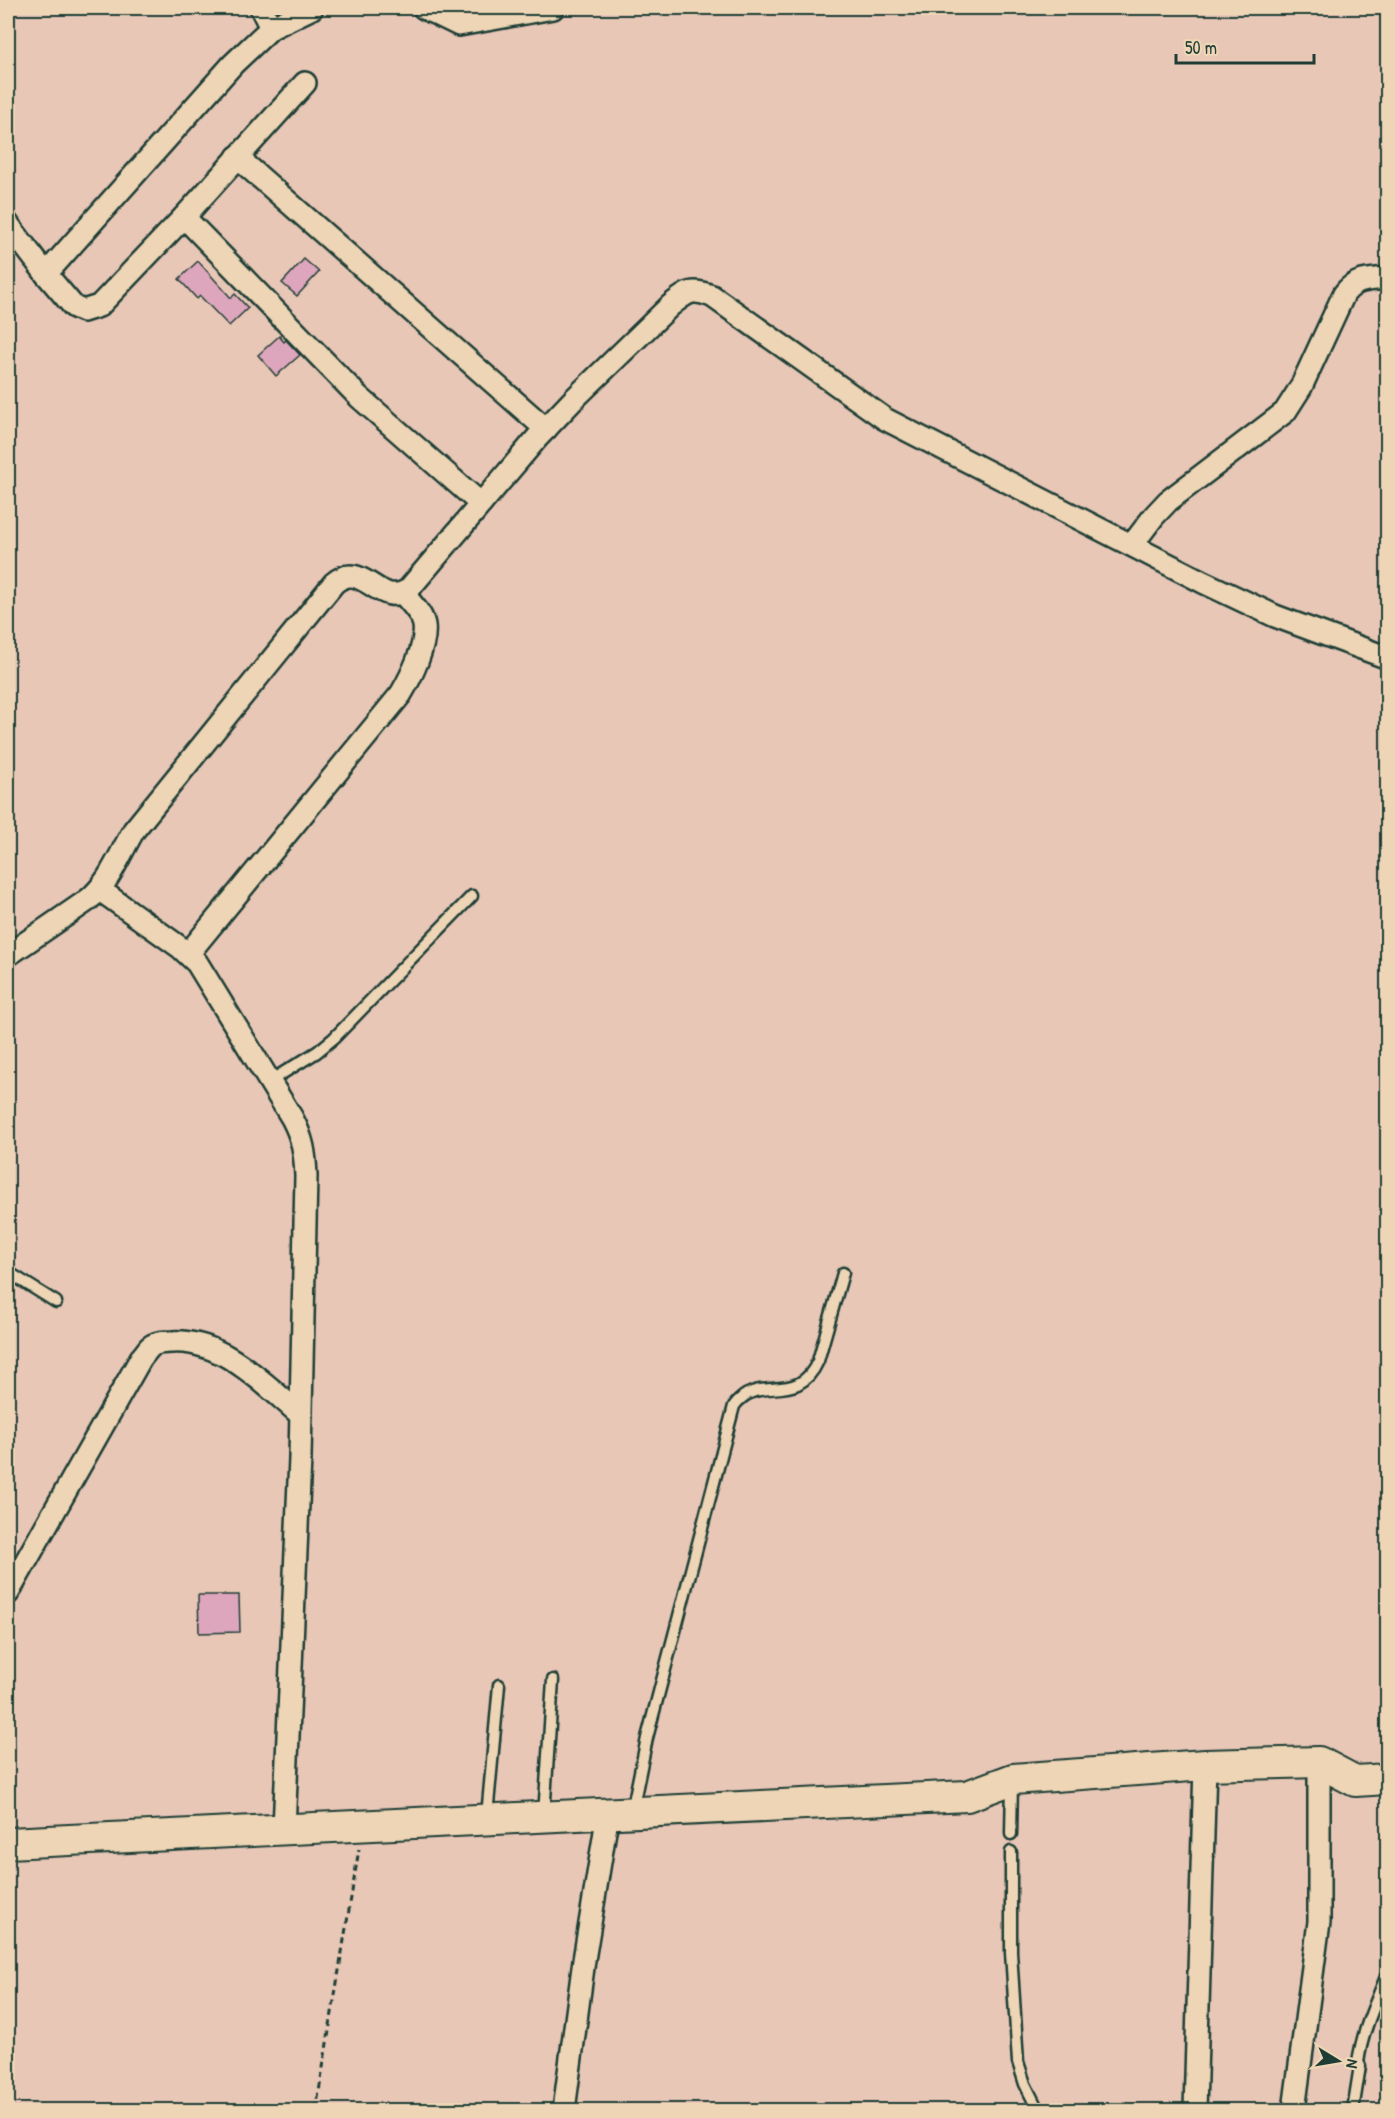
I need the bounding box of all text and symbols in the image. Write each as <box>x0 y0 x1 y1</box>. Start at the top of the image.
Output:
scale bar <box>1176 27 1314 65</box>
text: 50 m <box>1185 35 1217 60</box>
north arrow <box>1308 2031 1368 2091</box>
text: N <box>1341 2058 1364 2071</box>

